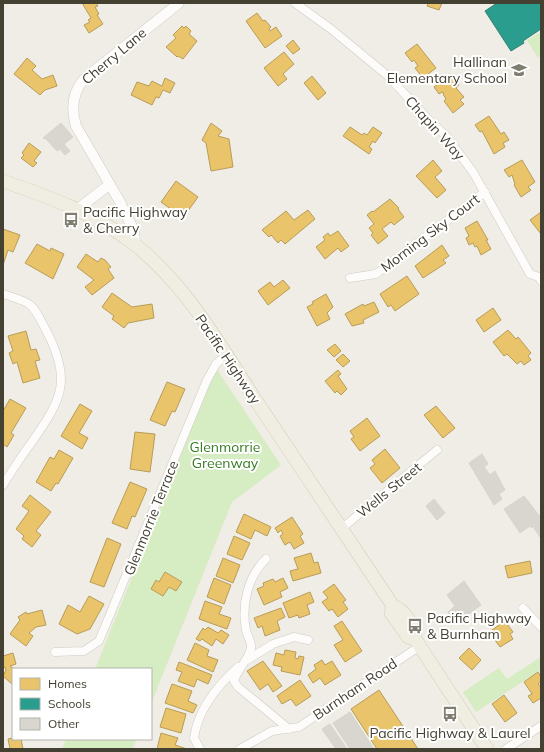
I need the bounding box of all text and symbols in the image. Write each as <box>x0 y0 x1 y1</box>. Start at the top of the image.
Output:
street label: Cherry Lane <box>78 24 150 88</box>
place label: Hallinan Elementary School <box>387 53 507 87</box>
school or university icon: Hallinan Elementary School <box>510 61 528 79</box>
street label: Chapin Way <box>401 92 469 164</box>
street label: Morning Sky Court <box>377 190 483 276</box>
place label: Pacific Highway & Cherry <box>83 203 188 237</box>
bus stop icon: Pacific Highway & Cherry <box>62 211 80 229</box>
street label: Pacific Highway <box>191 311 265 408</box>
park label: Glenmorrie Greenway <box>190 438 260 472</box>
street label: Glenmorrie Terrace <box>120 458 182 578</box>
street label: Wells Street <box>353 458 425 522</box>
place label: Pacific Highway & Burnham <box>427 609 532 643</box>
bus stop icon: Pacific Highway & Burnham <box>406 617 424 635</box>
street label: Burnham Road <box>309 654 401 724</box>
legend <box>12 668 152 740</box>
text: Homes <box>48 676 87 691</box>
text: Schools <box>48 696 91 711</box>
bus stop icon: Pacific Highway & Laurel <box>441 705 459 723</box>
text: Other <box>48 716 80 731</box>
place label: Pacific Highway & Laurel <box>369 724 531 742</box>

